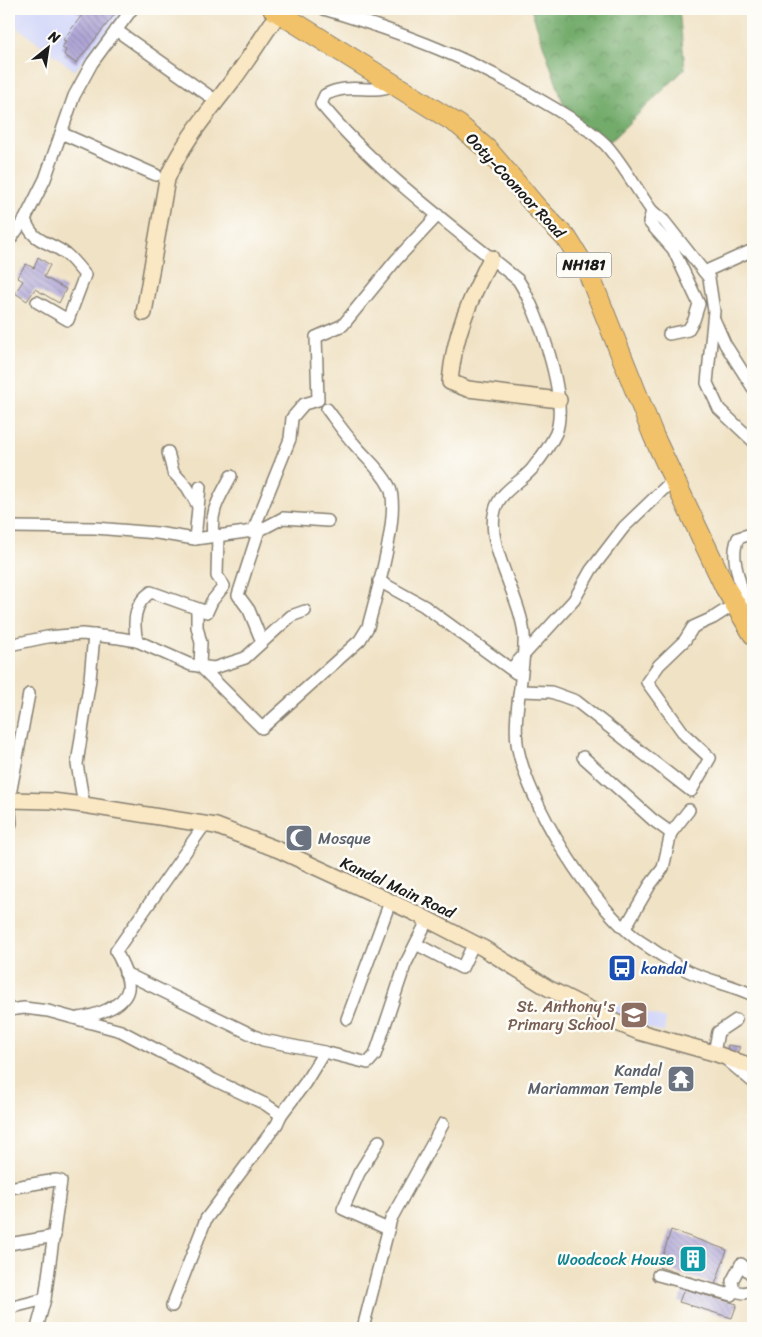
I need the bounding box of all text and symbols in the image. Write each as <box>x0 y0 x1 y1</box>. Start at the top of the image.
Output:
north arrow <box>22 22 72 72</box>
text: N <box>43 23 65 51</box>
street label: Ooty-Coonoor Road <box>458 125 574 246</box>
road number: NH181 <box>556 252 612 278</box>
mosque icon: Mosque <box>284 823 314 853</box>
place label: Mosque <box>318 824 371 853</box>
street label: Kandal Main Road <box>335 848 462 927</box>
bus stop icon: kandal <box>607 953 637 983</box>
place label: kandal <box>641 954 688 983</box>
place label: St. Anthony's Primary School <box>508 992 616 1039</box>
school or university icon: St. Anthony's Primary School <box>619 1000 649 1030</box>
place label: Kandal Mariamman Temple <box>528 1056 662 1103</box>
temple icon: Kandal Mariamman Temple <box>666 1064 696 1094</box>
building icon: Woodcock House <box>678 1244 708 1274</box>
place label: Woodcock House <box>557 1245 674 1274</box>

